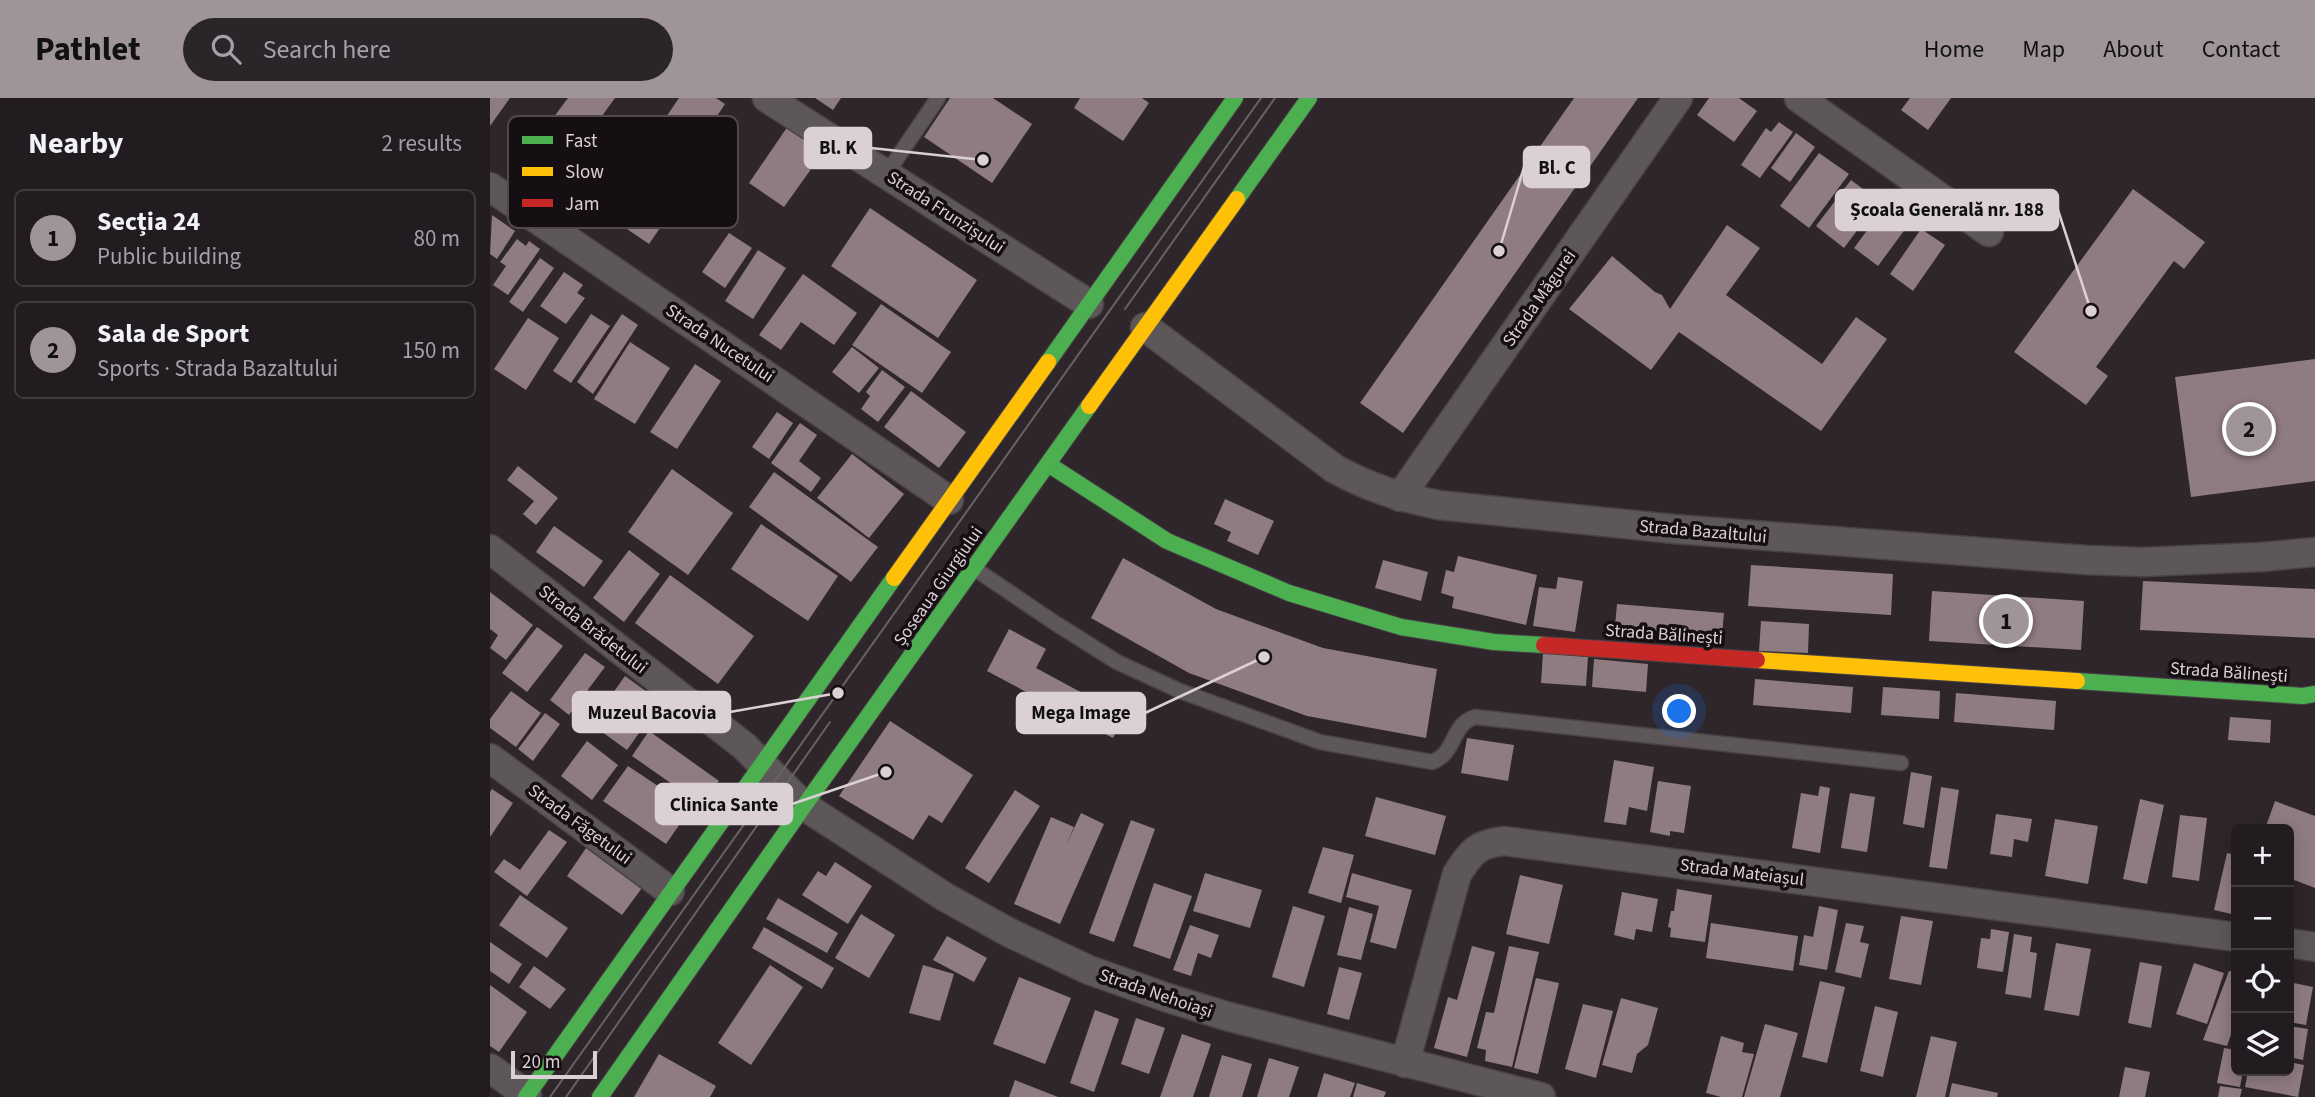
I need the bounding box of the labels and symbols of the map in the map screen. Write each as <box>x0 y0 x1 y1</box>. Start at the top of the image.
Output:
legend <box>508 116 738 228</box>
text: Fast <box>565 128 598 155</box>
callout: Bl. K <box>805 128 871 168</box>
text: Bl. K <box>819 135 857 162</box>
callout: Bl. C <box>1524 147 1589 187</box>
text: Bl. C <box>1538 155 1576 182</box>
text: Slow <box>565 159 604 186</box>
street label: Strada Frunzișului <box>882 165 1009 260</box>
callout: Școala Generală nr. 188 <box>1836 190 2058 230</box>
text: Jam <box>565 191 599 218</box>
text: Școala Generală nr. 188 <box>1850 197 2044 224</box>
street label: Strada Măgurei <box>1497 245 1582 352</box>
street label: Strada Nucetului <box>661 298 779 389</box>
pin: 2 <box>2226 403 2272 455</box>
street label: Strada Bazaltului <box>1638 513 1768 550</box>
street label: Șoseaua Giurgiului <box>888 522 989 651</box>
street label: Strada Brădetului <box>533 579 652 680</box>
pin: 1 <box>1983 595 2029 647</box>
street label: Strada Bălinești <box>1604 618 1724 651</box>
street label: Strada Bălinești <box>2169 656 2289 689</box>
callout: Muzeul Bacovia <box>573 692 730 732</box>
callout: Mega Image <box>1017 693 1145 733</box>
your location <box>1662 694 1696 728</box>
text: Muzeul Bacovia <box>587 700 717 727</box>
text: Mega Image <box>1031 700 1131 727</box>
street label: Strada Făgetului <box>523 778 637 871</box>
callout: Clinica Sante <box>656 784 792 824</box>
text: Clinica Sante <box>670 792 778 819</box>
street label: Strada Mateiașul <box>1678 852 1805 893</box>
street label: Strada Nehoiași <box>1096 962 1216 1025</box>
scale bar <box>511 1048 597 1080</box>

